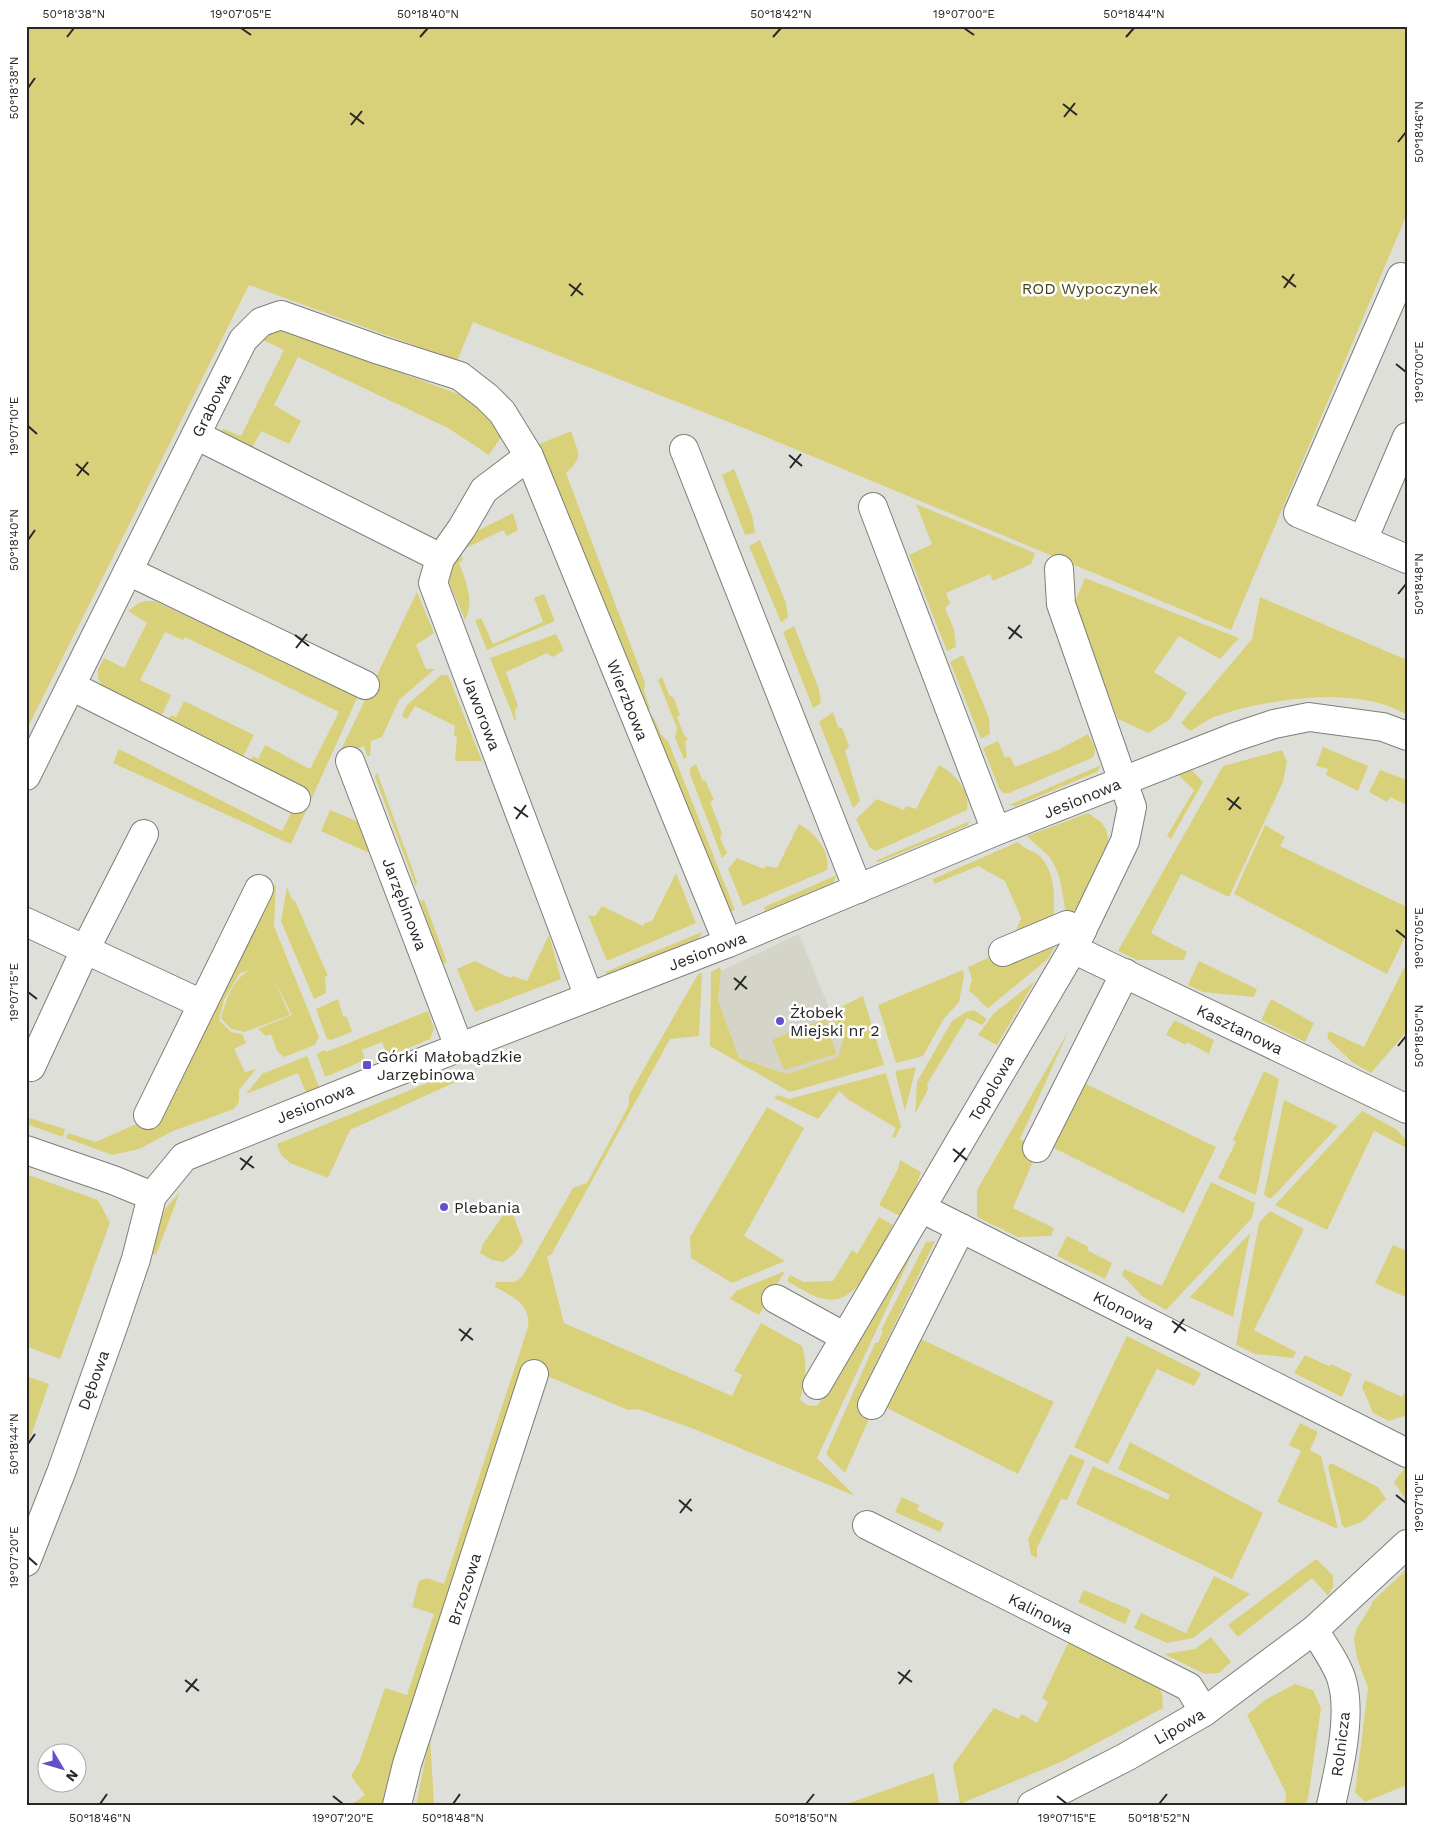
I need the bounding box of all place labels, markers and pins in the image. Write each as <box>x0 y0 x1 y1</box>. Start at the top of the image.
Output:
place label: Żłobek Miejski nr 2 <box>790 1003 879 1040</box>
marker: Żłobek Miejski nr 2 <box>774 1015 786 1027</box>
place label: Górki Małobądzkie Jarzębinowa <box>377 1047 522 1084</box>
marker: Górki Małobądzkie Jarzębinowa <box>361 1059 373 1071</box>
place label: Plebania <box>454 1198 520 1217</box>
marker: Plebania <box>438 1201 450 1213</box>

